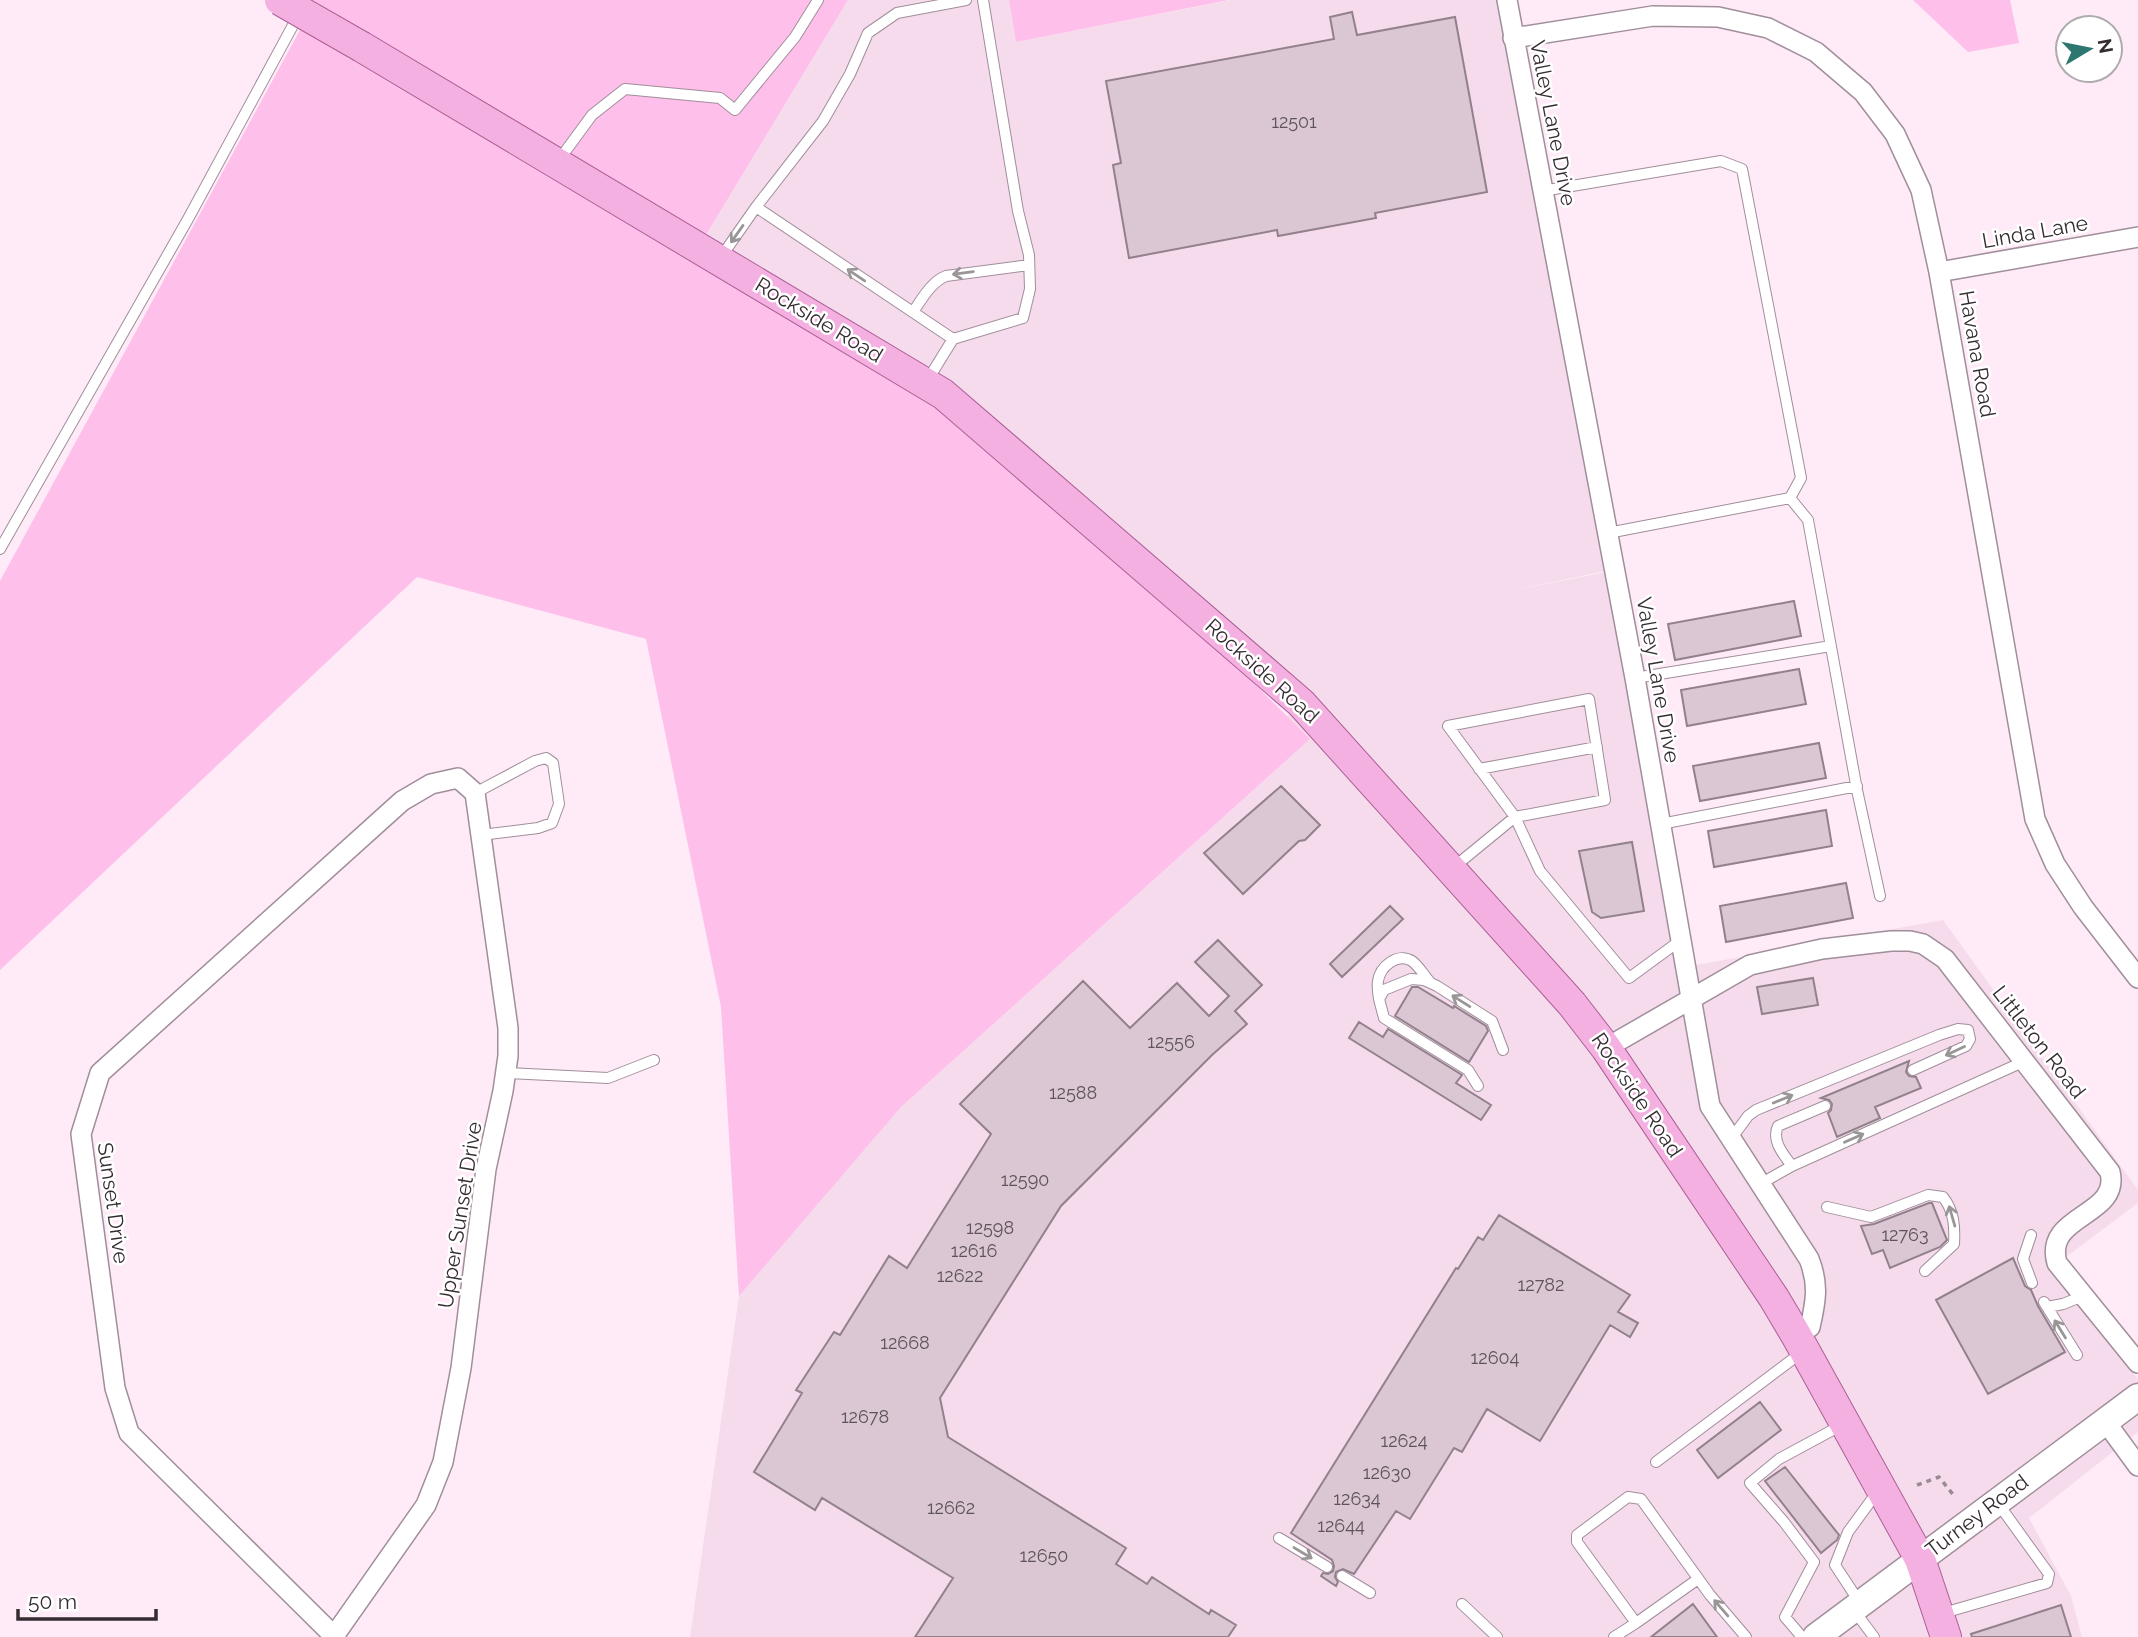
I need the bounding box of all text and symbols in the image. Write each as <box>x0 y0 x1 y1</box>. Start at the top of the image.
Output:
north arrow <box>2054 14 2124 84</box>
text: N <box>2094 37 2118 55</box>
street label: Valley Lane Drive <box>1525 38 1582 208</box>
house number: 12501 <box>1271 111 1317 132</box>
street label: Linda Lane <box>1980 210 2090 253</box>
one-way arrow <box>730 224 744 243</box>
one-way arrow <box>847 267 867 281</box>
one-way arrow <box>952 267 975 280</box>
street label: Rockside Road <box>751 272 888 367</box>
street label: Havana Road <box>1954 289 2001 419</box>
street label: Valley Lane Drive <box>1632 595 1685 765</box>
street label: Rockside Road <box>1200 613 1324 728</box>
street label: Littleton Road <box>1988 980 2091 1103</box>
one-way arrow <box>1452 993 1472 1007</box>
street label: Rockside Road <box>1587 1028 1688 1162</box>
house number: 12556 <box>1147 1031 1195 1052</box>
one-way arrow <box>1945 1044 1966 1058</box>
house number: 12588 <box>1049 1082 1097 1103</box>
one-way arrow <box>1772 1092 1793 1105</box>
street label: Upper Sunset Drive <box>432 1120 487 1310</box>
one-way arrow <box>1843 1131 1864 1144</box>
street label: Sunset Drive <box>93 1141 134 1265</box>
house number: 12590 <box>1001 1169 1049 1190</box>
one-way arrow <box>1944 1205 1957 1227</box>
house number: 12598 <box>966 1217 1014 1238</box>
house number: 12763 <box>1881 1224 1929 1245</box>
house number: 12616 <box>951 1240 997 1261</box>
house number: 12622 <box>937 1265 983 1286</box>
house number: 12782 <box>1518 1274 1564 1295</box>
one-way arrow <box>2053 1319 2067 1339</box>
house number: 12668 <box>880 1332 930 1353</box>
house number: 12604 <box>1471 1347 1520 1368</box>
house number: 12678 <box>841 1406 889 1427</box>
house number: 12624 <box>1380 1430 1428 1451</box>
house number: 12630 <box>1363 1462 1411 1483</box>
street label: Turney Road <box>1921 1469 2033 1562</box>
house number: 12634 <box>1333 1488 1381 1509</box>
house number: 12662 <box>927 1497 975 1518</box>
house number: 12644 <box>1317 1515 1365 1536</box>
house number: 12650 <box>1020 1545 1068 1566</box>
one-way arrow <box>1293 1546 1313 1560</box>
scale bar <box>18 1578 156 1622</box>
text: 50 m <box>28 1589 77 1614</box>
one-way arrow <box>1713 1600 1729 1618</box>

